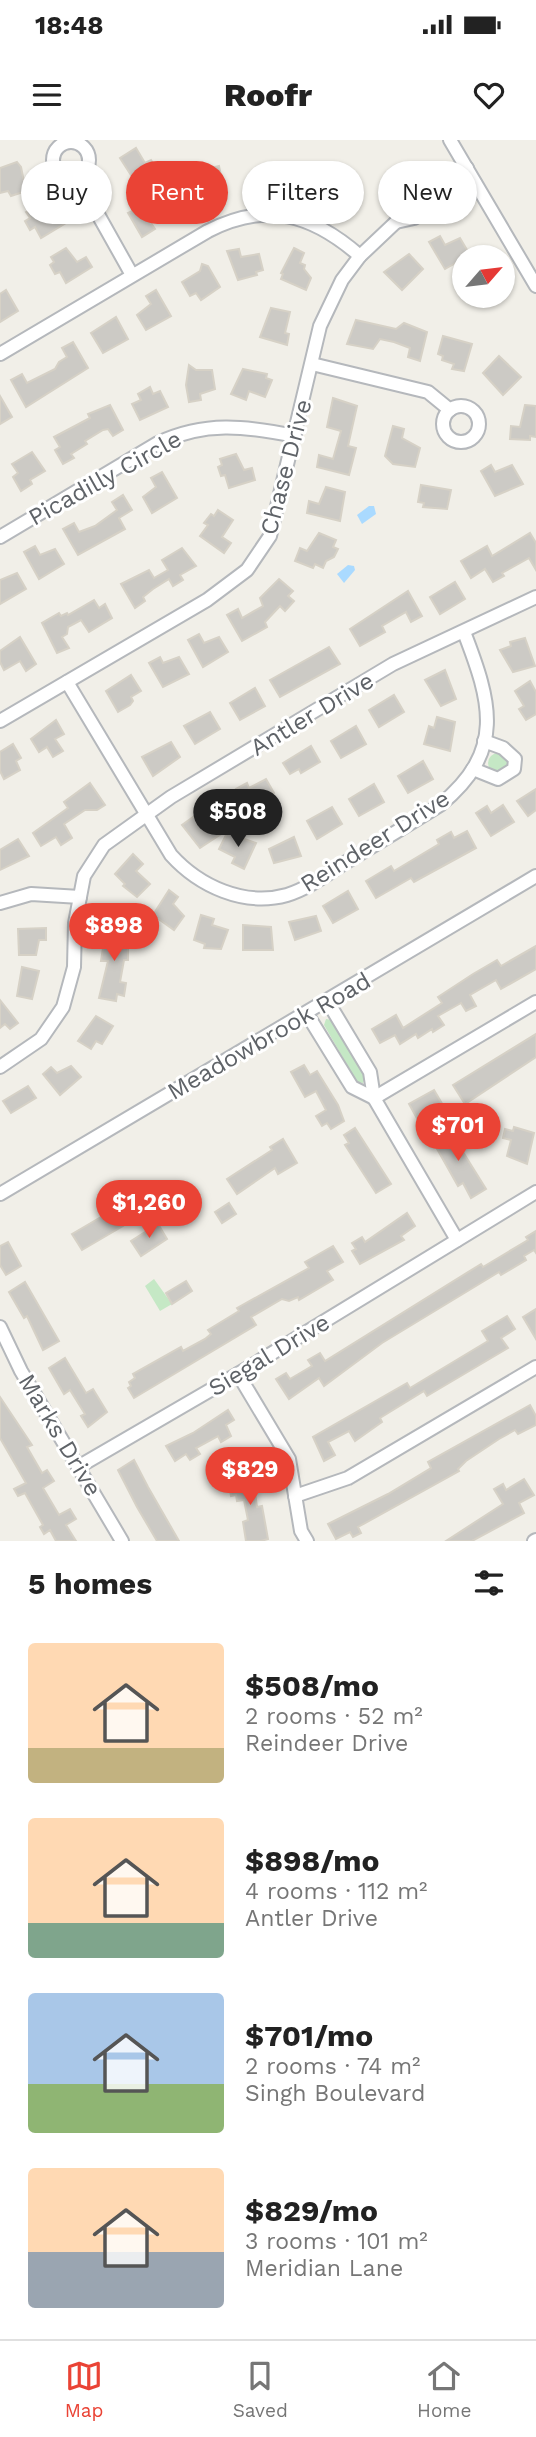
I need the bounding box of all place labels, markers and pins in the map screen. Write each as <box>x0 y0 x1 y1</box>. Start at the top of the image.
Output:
pin: $508 <box>197 790 279 849</box>
pin: $898 <box>73 904 155 963</box>
pin: $701 <box>417 1104 499 1163</box>
pin: $1,260 <box>92 1180 206 1240</box>
pin: $829 <box>209 1448 291 1507</box>

